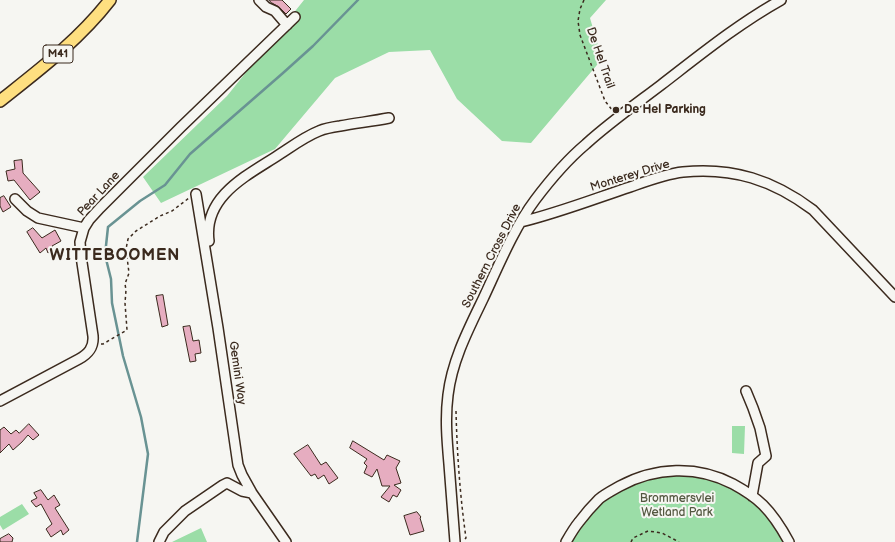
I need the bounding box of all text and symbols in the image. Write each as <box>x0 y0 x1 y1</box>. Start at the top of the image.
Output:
street label: De Hel Trail <box>583 26 617 90</box>
road number: M41 <box>43 45 73 63</box>
place label: De Hel Parking <box>624 103 706 117</box>
marker: De Hel Parking <box>611 105 621 115</box>
street label: Monterey Drive <box>589 157 671 195</box>
street label: Pear Lane <box>75 169 123 219</box>
street label: Southern Cross Drive <box>459 201 525 311</box>
district label: WITTEBOOMEN <box>50 246 180 266</box>
street label: Gemini Way <box>225 340 249 406</box>
park label: Brommersvlei Wetland Park <box>640 492 714 520</box>

